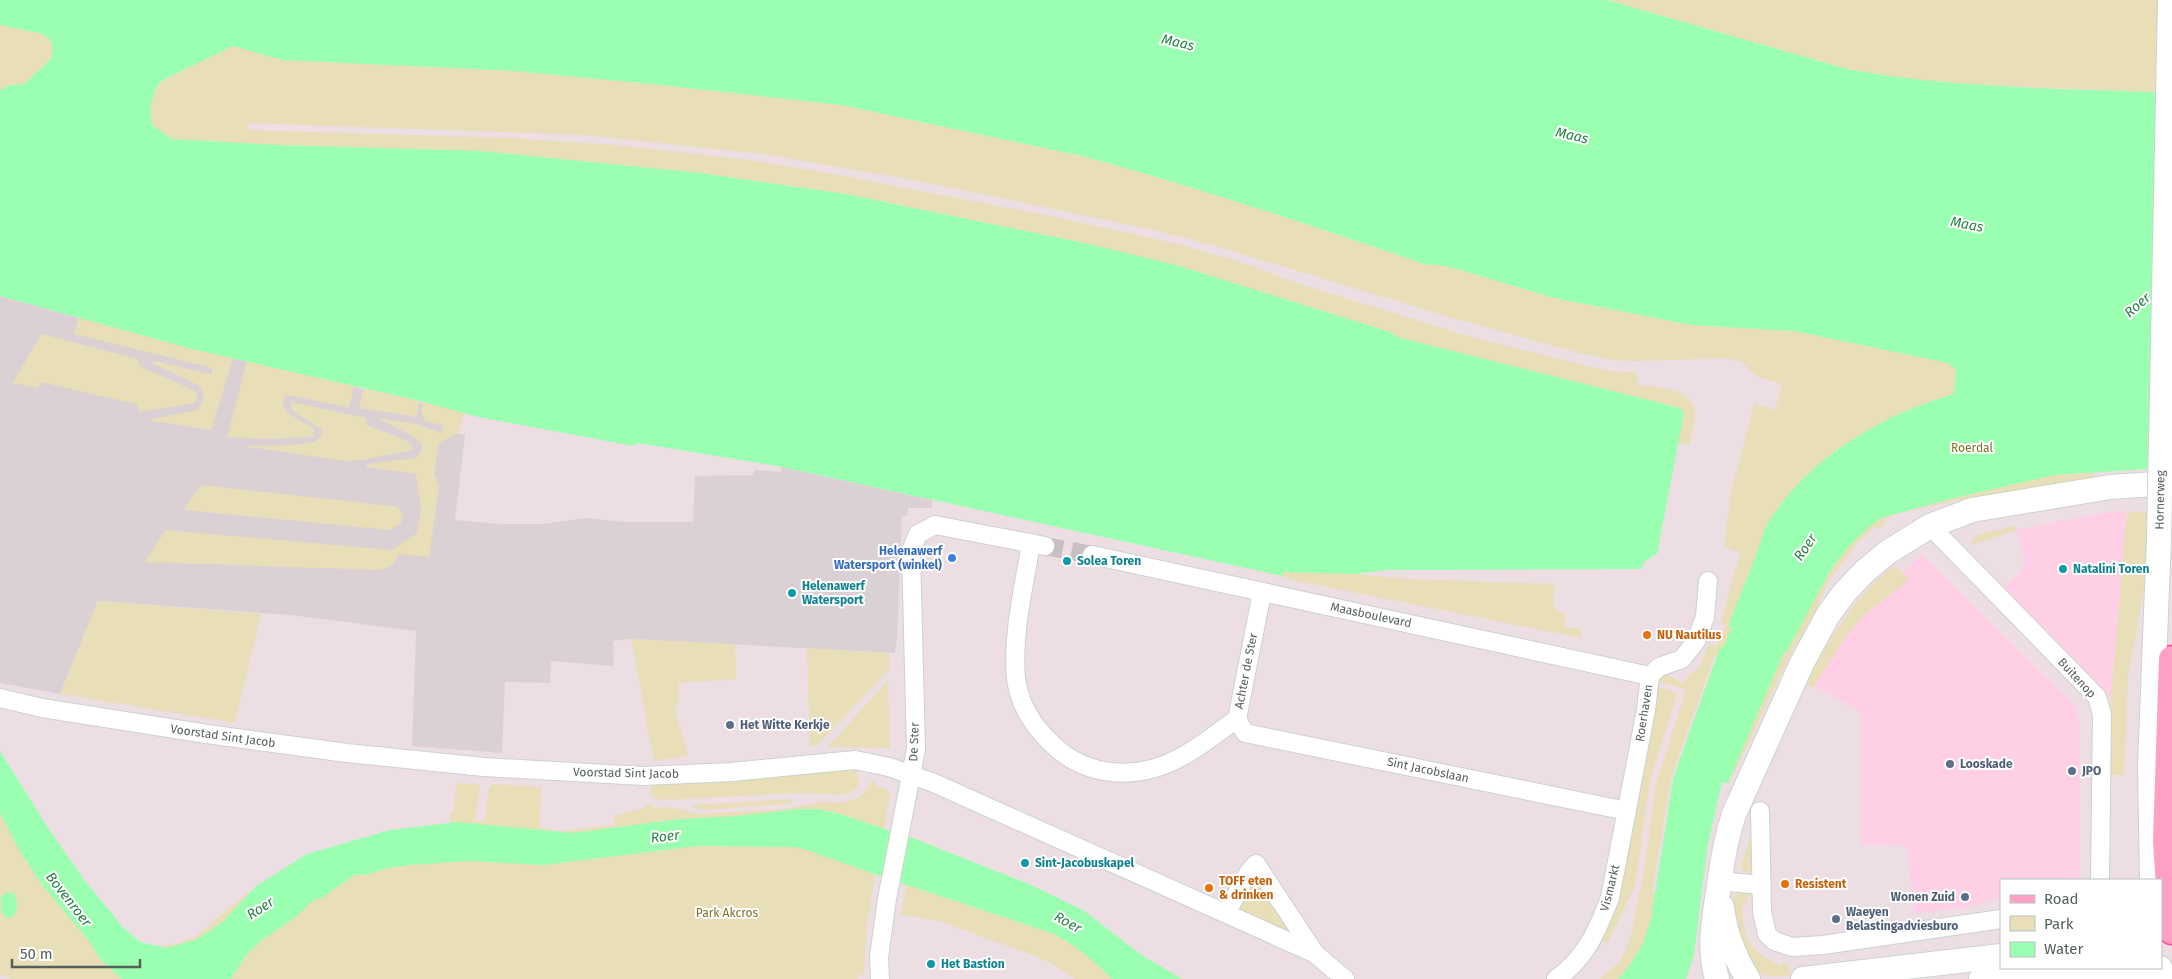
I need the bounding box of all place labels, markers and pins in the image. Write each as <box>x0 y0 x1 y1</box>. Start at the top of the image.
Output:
place label: Helenawerf Watersport (winkel) <box>834 544 944 572</box>
marker: Helenawerf Watersport (winkel) <box>946 552 958 564</box>
place label: Solea Toren <box>1077 554 1141 568</box>
marker: Solea Toren <box>1061 555 1073 567</box>
place label: Natalini Toren <box>2073 562 2149 576</box>
marker: Natalini Toren <box>2057 563 2069 575</box>
place label: Helenawerf Watersport <box>802 579 867 607</box>
marker: Helenawerf Watersport <box>786 587 798 599</box>
place label: NU Nautilus <box>1657 628 1721 642</box>
marker: NU Nautilus <box>1641 629 1653 641</box>
place label: Het Witte Kerkje <box>740 718 830 732</box>
marker: Het Witte Kerkje <box>724 719 736 731</box>
place label: Looskade <box>1960 757 2013 771</box>
marker: Looskade <box>1944 758 1956 770</box>
place label: JPO <box>2081 764 2101 778</box>
marker: JPO <box>2066 765 2078 777</box>
place label: Sint-Jacobuskapel <box>1035 856 1135 870</box>
marker: Sint-Jacobuskapel <box>1019 857 1031 869</box>
place label: TOFF eten & drinken <box>1219 874 1273 902</box>
place label: Resistent <box>1795 877 1847 891</box>
marker: Resistent <box>1779 878 1791 890</box>
marker: TOFF eten & drinken <box>1203 882 1215 894</box>
place label: Wonen Zuid <box>1891 890 1955 904</box>
marker: Wonen Zuid <box>1959 891 1971 903</box>
place label: Waeyen Belastingadviesburo <box>1846 905 1958 933</box>
marker: Waeyen Belastingadviesburo <box>1830 913 1842 925</box>
place label: Het Bastion <box>941 957 1005 971</box>
marker: Het Bastion <box>925 958 937 970</box>

